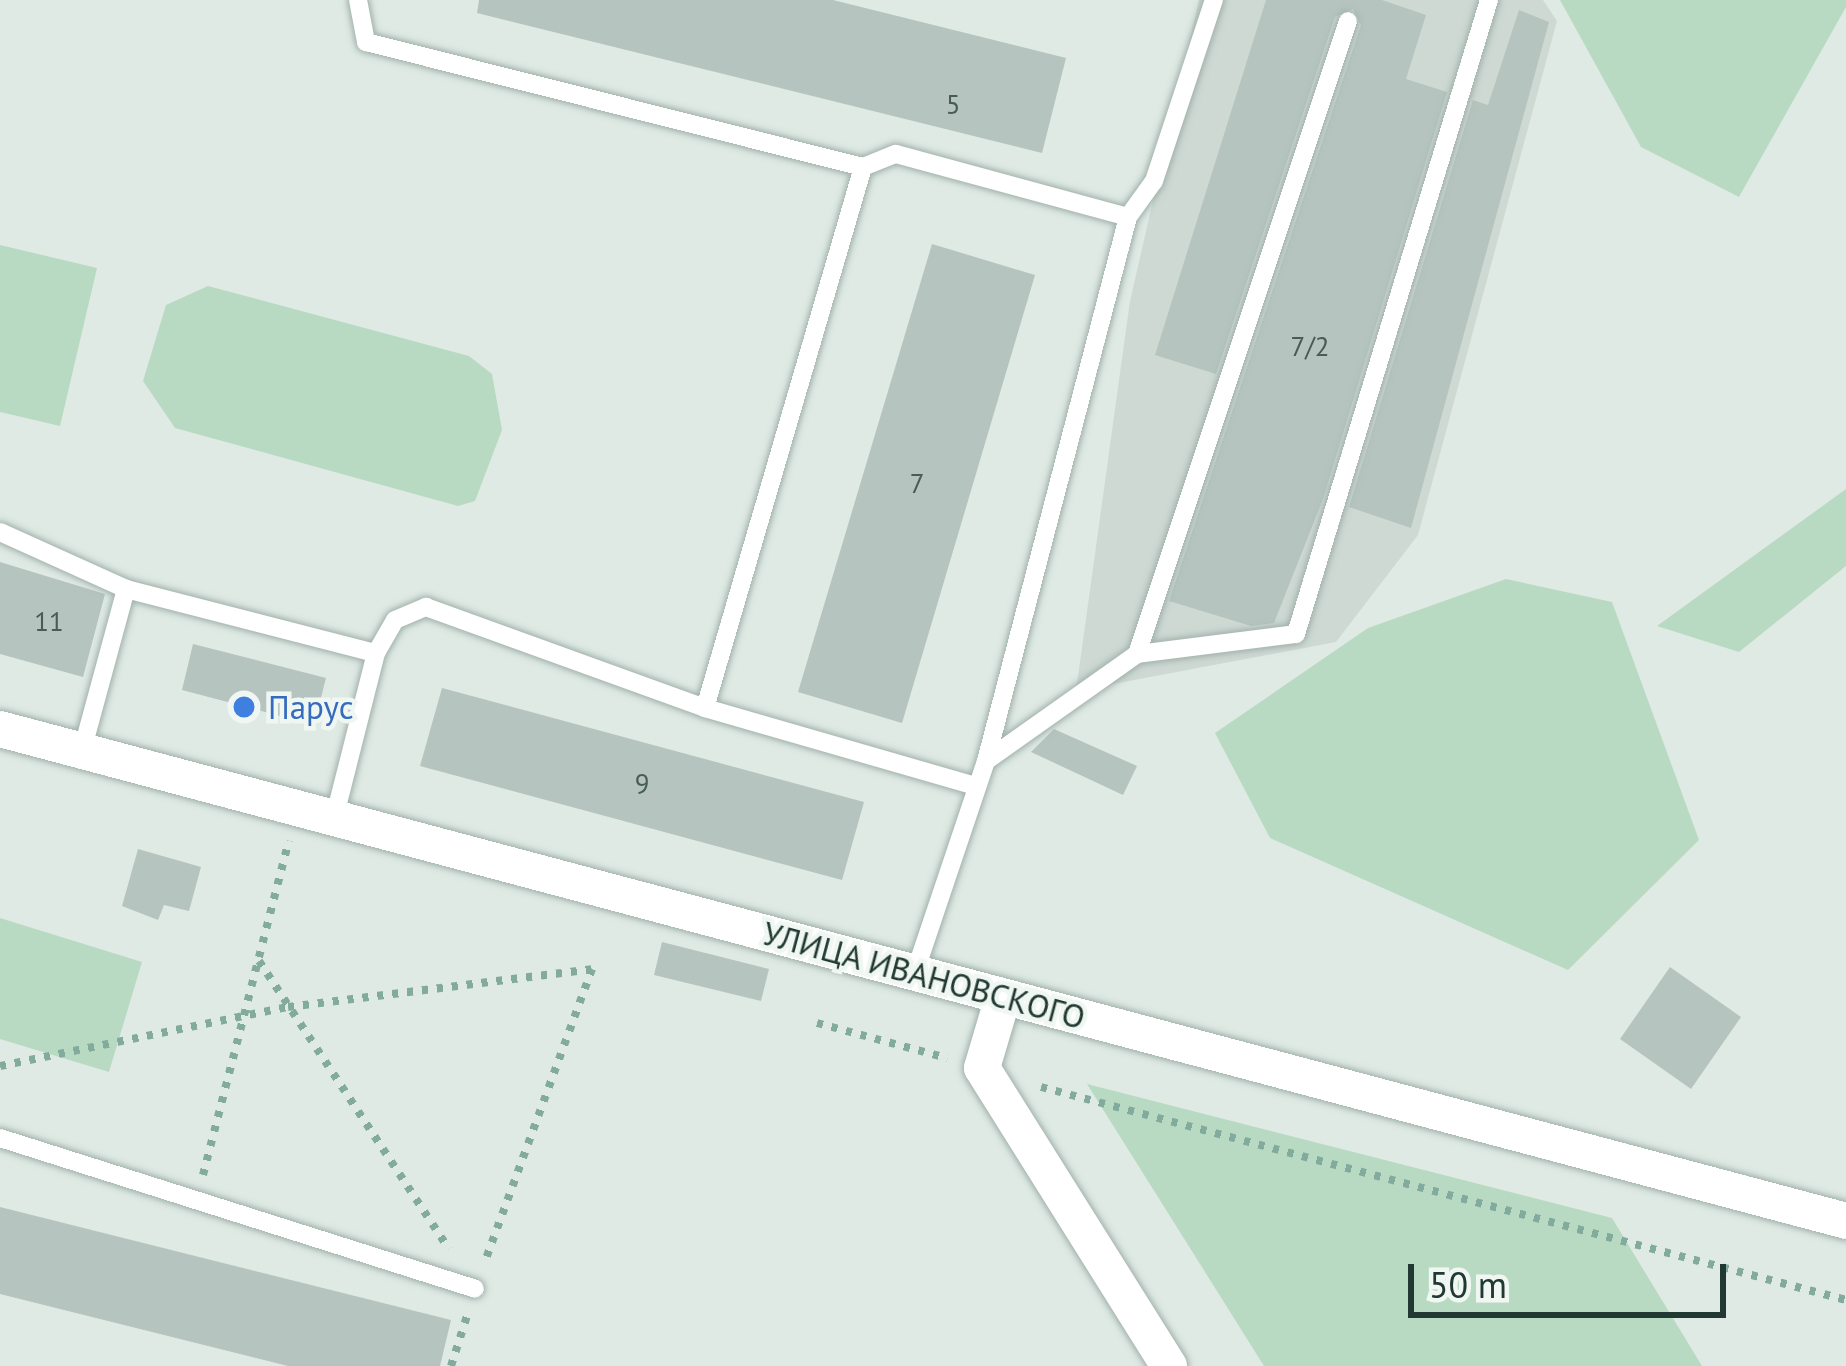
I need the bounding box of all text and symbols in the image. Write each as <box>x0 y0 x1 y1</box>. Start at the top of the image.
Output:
house number: 5 <box>946 89 960 121</box>
house number: 7/2 <box>1291 331 1329 363</box>
house number: 7 <box>910 468 924 500</box>
house number: 11 <box>34 606 64 638</box>
place label: Парус <box>268 687 354 727</box>
marker: Парус <box>231 694 257 720</box>
house number: 9 <box>635 768 649 800</box>
street label: УЛИЦА ИВАНОВСКОГО <box>758 913 1090 1037</box>
scale bar <box>1414 1240 1732 1314</box>
text: 50 m <box>1429 1261 1507 1308</box>

